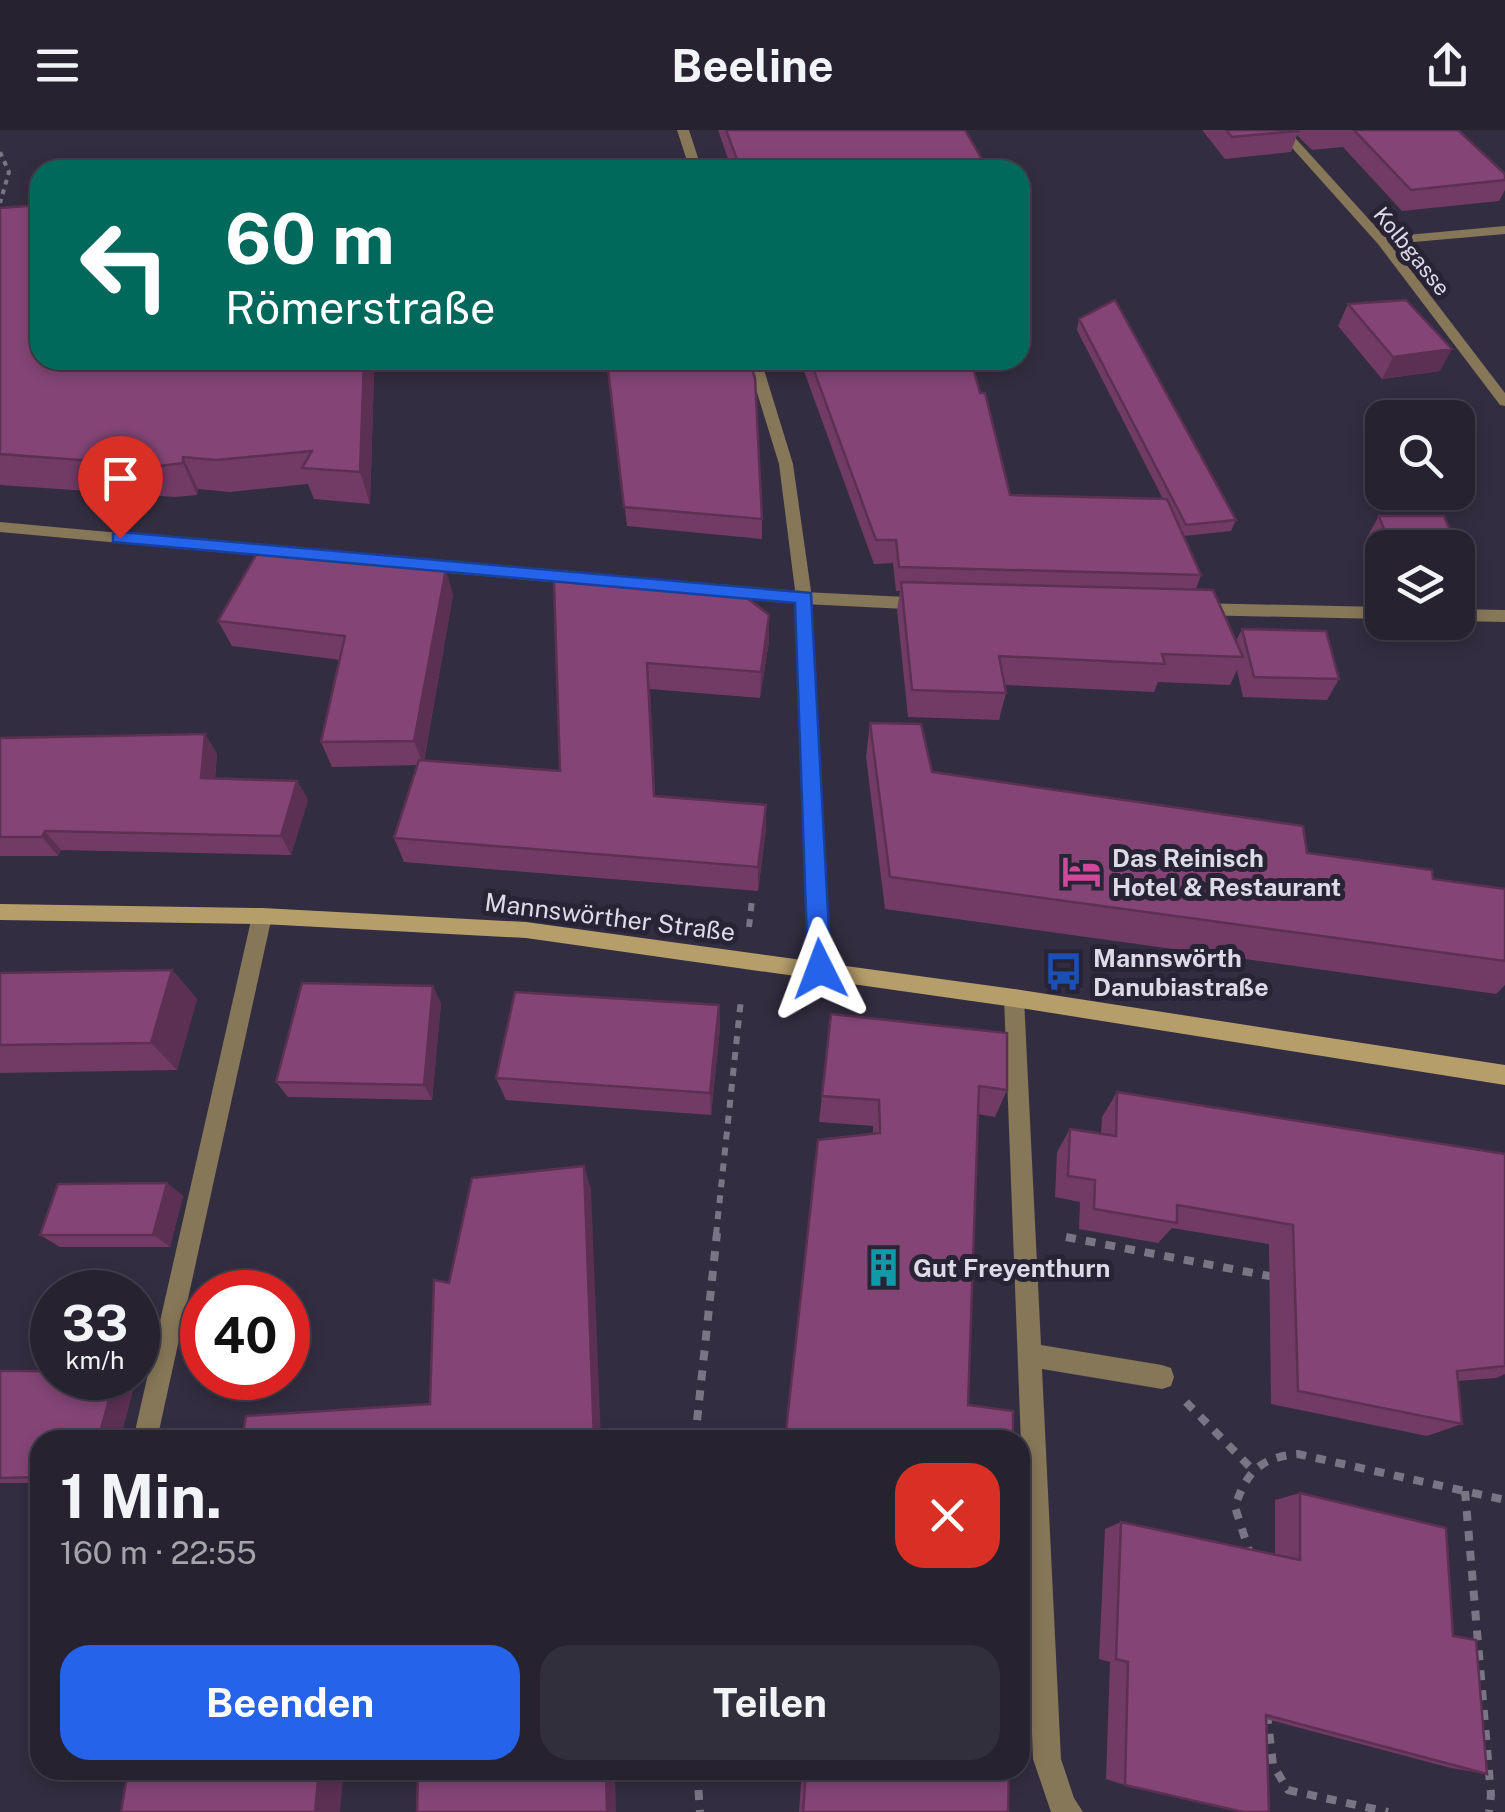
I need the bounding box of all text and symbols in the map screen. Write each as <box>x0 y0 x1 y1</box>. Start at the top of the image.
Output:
icon: menu <box>30 38 85 93</box>
icon: share <box>1420 38 1475 93</box>
text: Beeline <box>671 39 834 92</box>
text: 60 m <box>225 197 395 280</box>
icon: left <box>60 200 190 330</box>
street label: Kolbgasse <box>1368 201 1456 301</box>
text: Römerstraße <box>225 281 495 334</box>
map controls <box>1365 400 1475 640</box>
button: search <box>1365 400 1475 510</box>
pin <box>78 436 163 539</box>
icon: arrive <box>93 451 148 506</box>
button: layers <box>1365 530 1475 640</box>
place label: Das Reinisch Hotel & Restaurant <box>1112 843 1341 902</box>
hotel icon: Das Reinisch Hotel & Restaurant <box>1061 851 1103 893</box>
street label: Mannswörther Straße <box>483 887 737 947</box>
position arrow <box>768 917 872 1021</box>
place label: Mannswörth Danubiastraße <box>1093 943 1269 1002</box>
bus stop icon: Mannswörth Danubiastraße <box>1042 951 1084 993</box>
building icon: Gut Freyenthurn <box>862 1247 904 1289</box>
place label: Gut Freyenthurn <box>913 1253 1110 1283</box>
speed limit sign: 40 <box>180 1270 310 1400</box>
text: 33 <box>62 1293 128 1352</box>
text: km/h <box>66 1345 124 1375</box>
text: 1 Min. <box>60 1461 222 1532</box>
button: close <box>895 1463 1000 1568</box>
text: 160 m · 22:55 <box>60 1534 257 1571</box>
button: Beenden <box>60 1645 520 1760</box>
button: Teilen <box>540 1645 1000 1760</box>

